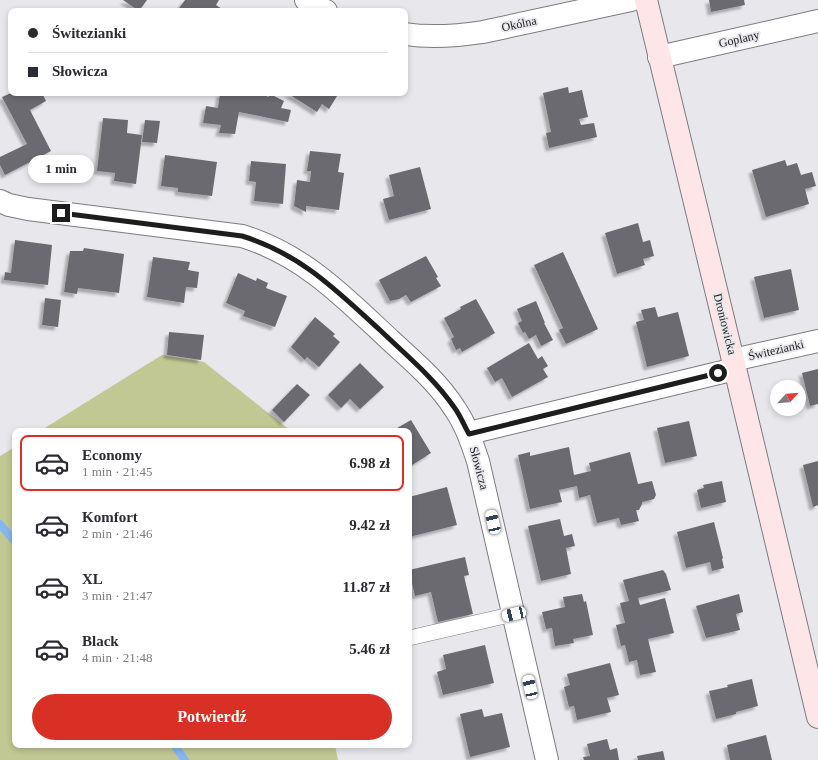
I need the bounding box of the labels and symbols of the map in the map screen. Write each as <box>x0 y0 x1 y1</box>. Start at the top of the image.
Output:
street label: Okólna <box>500 13 538 35</box>
street label: Goplany <box>717 28 761 50</box>
callout: 1 min <box>28 155 94 183</box>
route end <box>52 204 70 222</box>
street label: Droniowicka <box>711 292 740 357</box>
street label: Świtezianki <box>747 337 806 363</box>
route start <box>709 364 727 382</box>
north arrow <box>770 380 806 416</box>
street label: Słowicza <box>467 445 492 492</box>
car <box>484 509 502 535</box>
car <box>501 605 527 623</box>
car <box>521 674 539 700</box>

